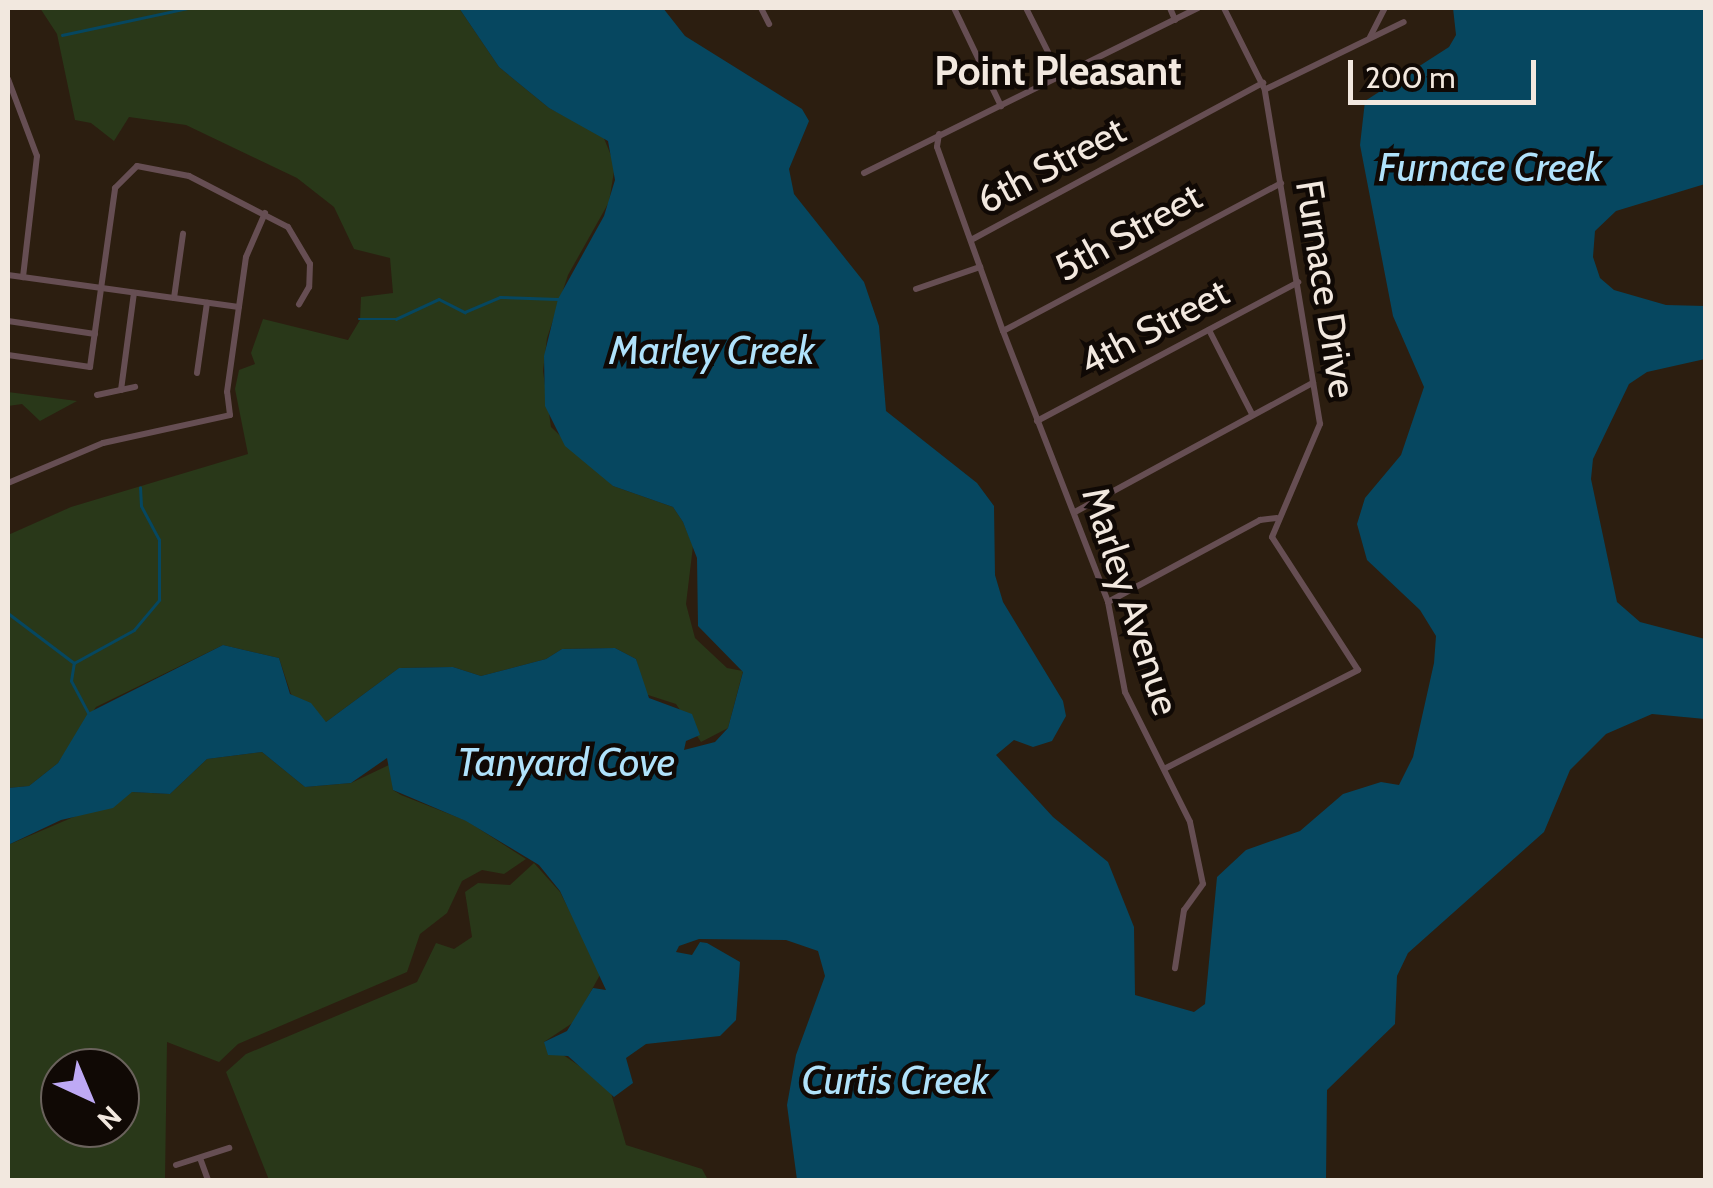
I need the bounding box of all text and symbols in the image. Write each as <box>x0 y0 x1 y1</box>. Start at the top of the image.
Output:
scale bar <box>1353 40 1540 102</box>
district label: Point Pleasant <box>934 47 1182 95</box>
text: 200 m <box>1365 59 1456 96</box>
street label: 6th Street <box>969 107 1133 223</box>
water label: Furnace Creek <box>1378 143 1602 191</box>
street label: 5th Street <box>1047 173 1209 291</box>
street label: Furnace Drive <box>1286 177 1366 401</box>
street label: 4th Street <box>1072 269 1236 385</box>
water label: Marley Creek <box>609 326 815 374</box>
street label: Marley Avenue <box>1073 481 1189 721</box>
water label: Tanyard Cove <box>457 738 675 786</box>
north arrow <box>40 1048 140 1148</box>
water label: Curtis Creek <box>801 1056 989 1104</box>
text: N <box>91 1099 128 1137</box>

